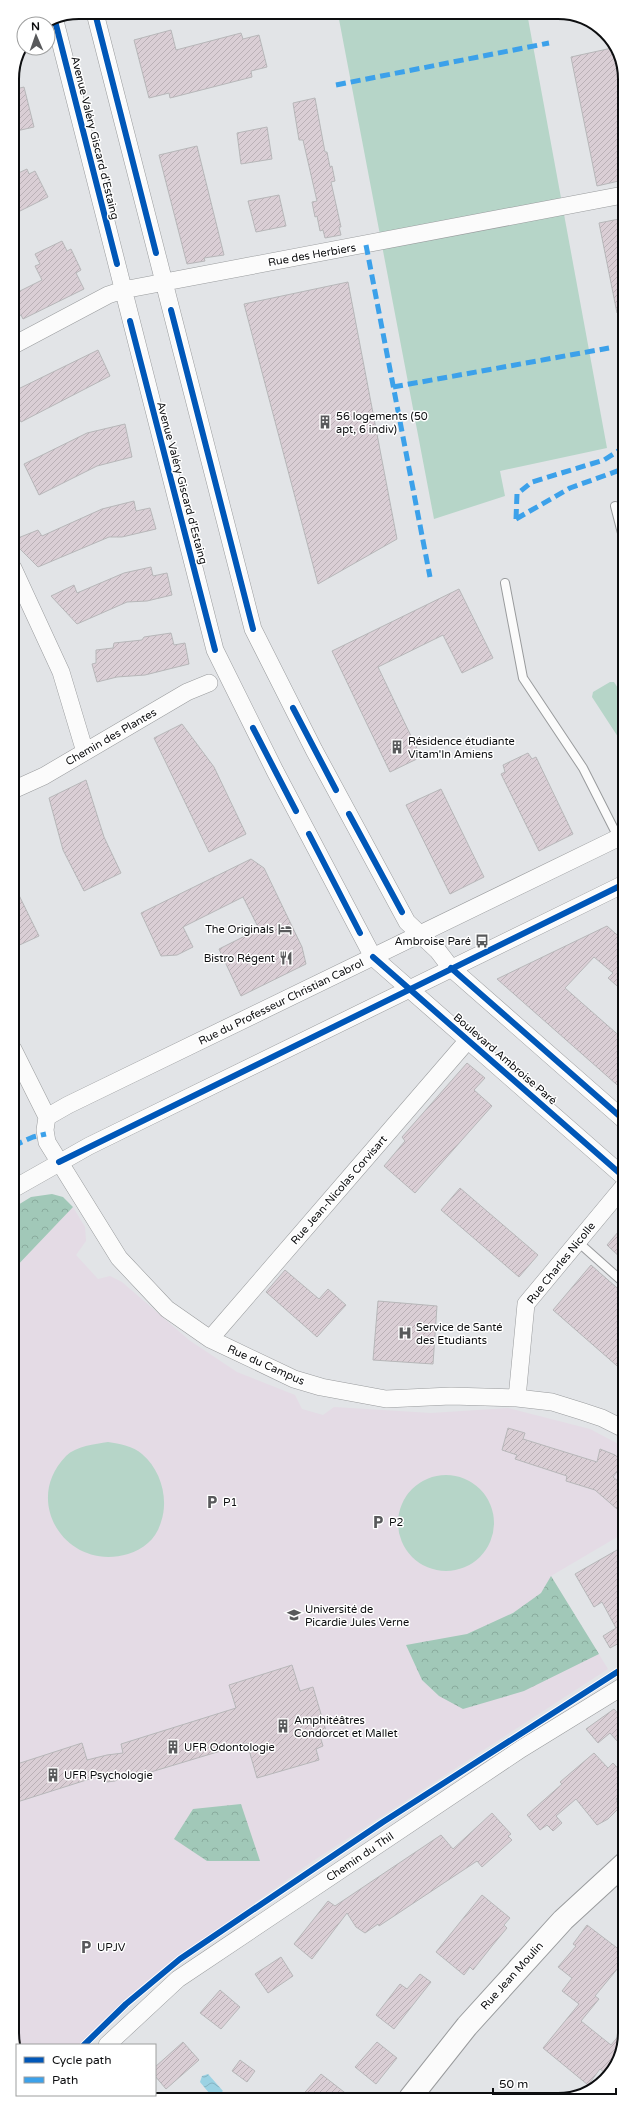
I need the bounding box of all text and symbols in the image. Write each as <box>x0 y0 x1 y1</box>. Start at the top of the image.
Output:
north arrow <box>16 16 56 56</box>
text: N <box>31 20 40 33</box>
street label: Avenue Valéry Giscard d'Estaing <box>68 55 122 221</box>
street label: Rue des Herbiers <box>267 241 357 269</box>
street label: Avenue Valéry Giscard d'Estaing <box>154 400 210 566</box>
place label: 56 logements (50 apt, 6 indiv) <box>336 410 428 436</box>
building icon: 56 logements (50 apt, 6 indiv) <box>317 414 333 430</box>
street label: Chemin des Plantes <box>63 706 159 768</box>
place label: Résidence étudiante Vitam'In Amiens <box>408 735 515 761</box>
building icon: Résidence étudiante Vitam'In Amiens <box>389 739 405 755</box>
hotel icon: The Originals <box>277 921 293 937</box>
place label: The Originals <box>205 923 274 936</box>
bus stop icon: Ambroise Paré <box>474 933 490 949</box>
place label: Ambroise Paré <box>394 935 471 948</box>
restaurant icon: Bistro Régent <box>278 950 294 966</box>
place label: Bistro Régent <box>204 952 275 965</box>
street label: Rue du Professeur Christian Cabrol <box>196 956 366 1048</box>
street label: Boulevard Ambroise Paré <box>451 1011 559 1107</box>
street label: Rue Jean-Nicolas Corvisart <box>288 1133 390 1247</box>
street label: Rue Charles Nicolle <box>524 1220 598 1306</box>
place label: Service de Santé des Etudiants <box>416 1321 503 1347</box>
hospital icon: Service de Santé des Etudiants <box>397 1325 413 1341</box>
street label: Rue du Campus <box>225 1342 307 1388</box>
parking icon: P1 <box>204 1494 220 1510</box>
place label: P1 <box>223 1496 237 1509</box>
parking icon: P2 <box>370 1514 386 1530</box>
place label: P2 <box>389 1516 403 1529</box>
place label: Université de Picardie Jules Verne <box>305 1603 409 1629</box>
school or university icon: Université de Picardie Jules Verne <box>286 1607 302 1623</box>
place label: Amphitéâtres Condorcet et Mallet <box>294 1714 398 1740</box>
building icon: Amphitéâtres Condorcet et Mallet <box>275 1718 291 1734</box>
building icon: UFR Odontologie <box>165 1739 181 1755</box>
place label: UFR Odontologie <box>184 1741 275 1754</box>
building icon: UFR Psychologie <box>45 1767 61 1783</box>
place label: UFR Psychologie <box>64 1769 153 1782</box>
street label: Chemin du Thil <box>324 1830 396 1884</box>
parking icon: UPJV <box>78 1939 94 1955</box>
street label: Rue Jean Moulin <box>478 1939 546 2013</box>
place label: UPJV <box>97 1941 126 1954</box>
legend <box>16 2044 156 2096</box>
text: Cycle path <box>52 2053 111 2067</box>
scale bar <box>493 2070 616 2096</box>
text: Path <box>52 2073 78 2087</box>
text: 50 m <box>499 2077 528 2091</box>

